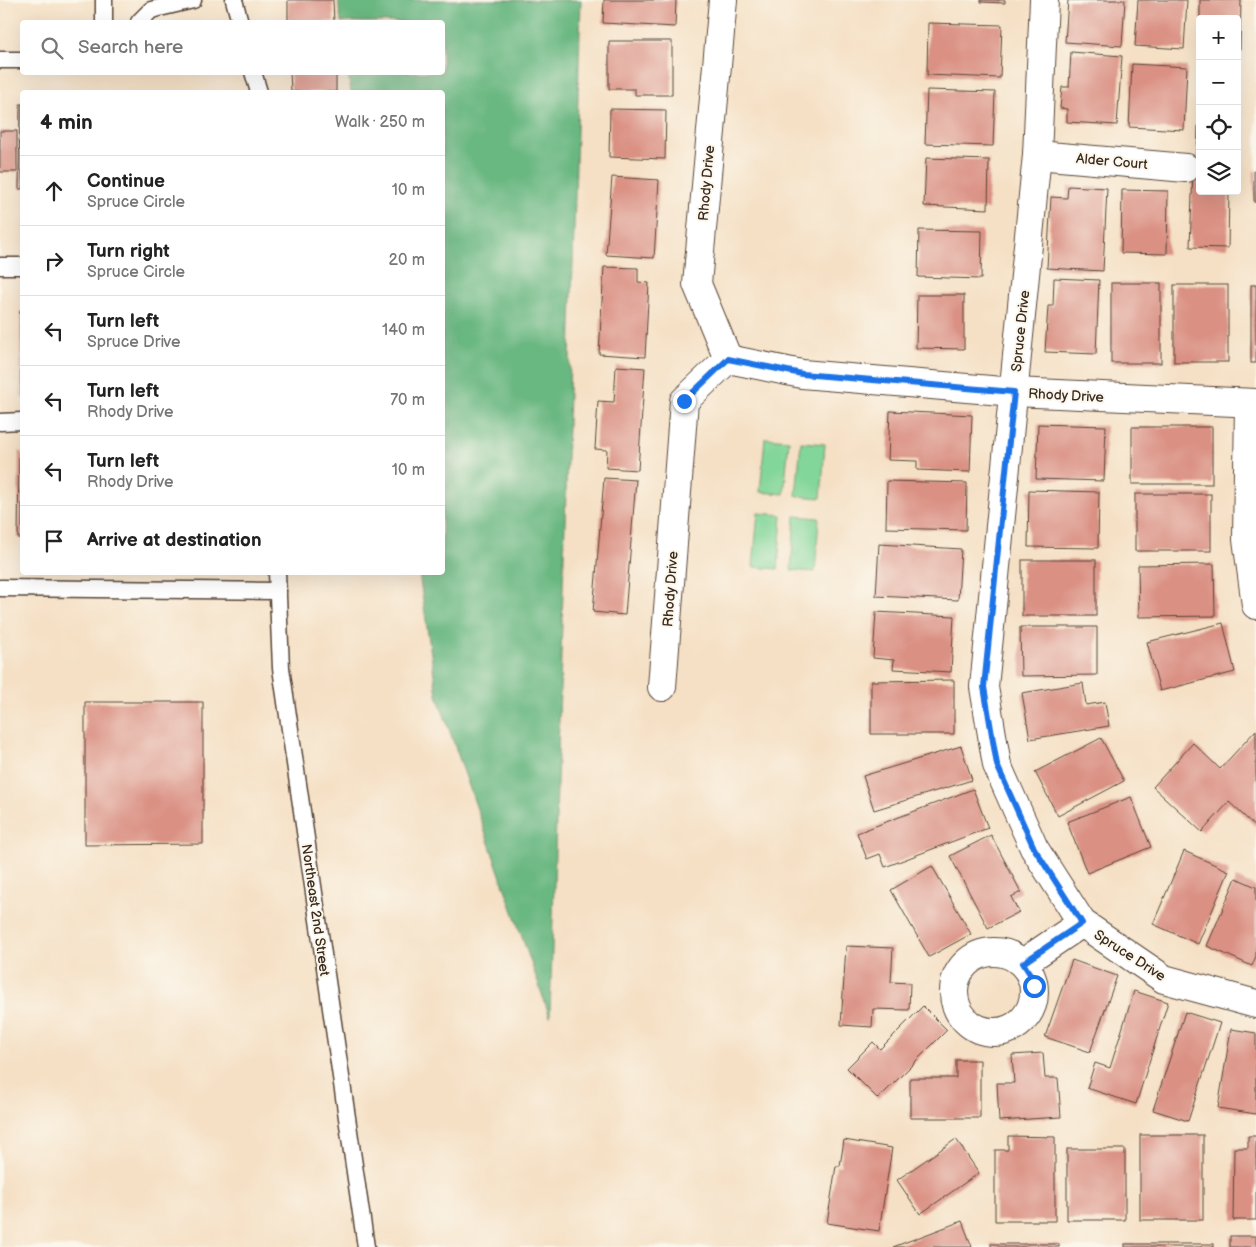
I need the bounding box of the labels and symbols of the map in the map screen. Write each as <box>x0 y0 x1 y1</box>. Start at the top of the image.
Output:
street label: Rhody Drive <box>695 145 718 222</box>
street label: Alder Court <box>1075 150 1149 173</box>
street label: Spruce Drive <box>1008 289 1033 373</box>
street label: Rhody Drive <box>1028 385 1104 406</box>
route end <box>673 390 696 413</box>
street label: Rhody Drive <box>659 551 682 627</box>
street label: Northeast 2nd Street <box>298 843 333 978</box>
street label: Spruce Drive <box>1091 926 1169 985</box>
route start <box>1023 975 1046 998</box>

